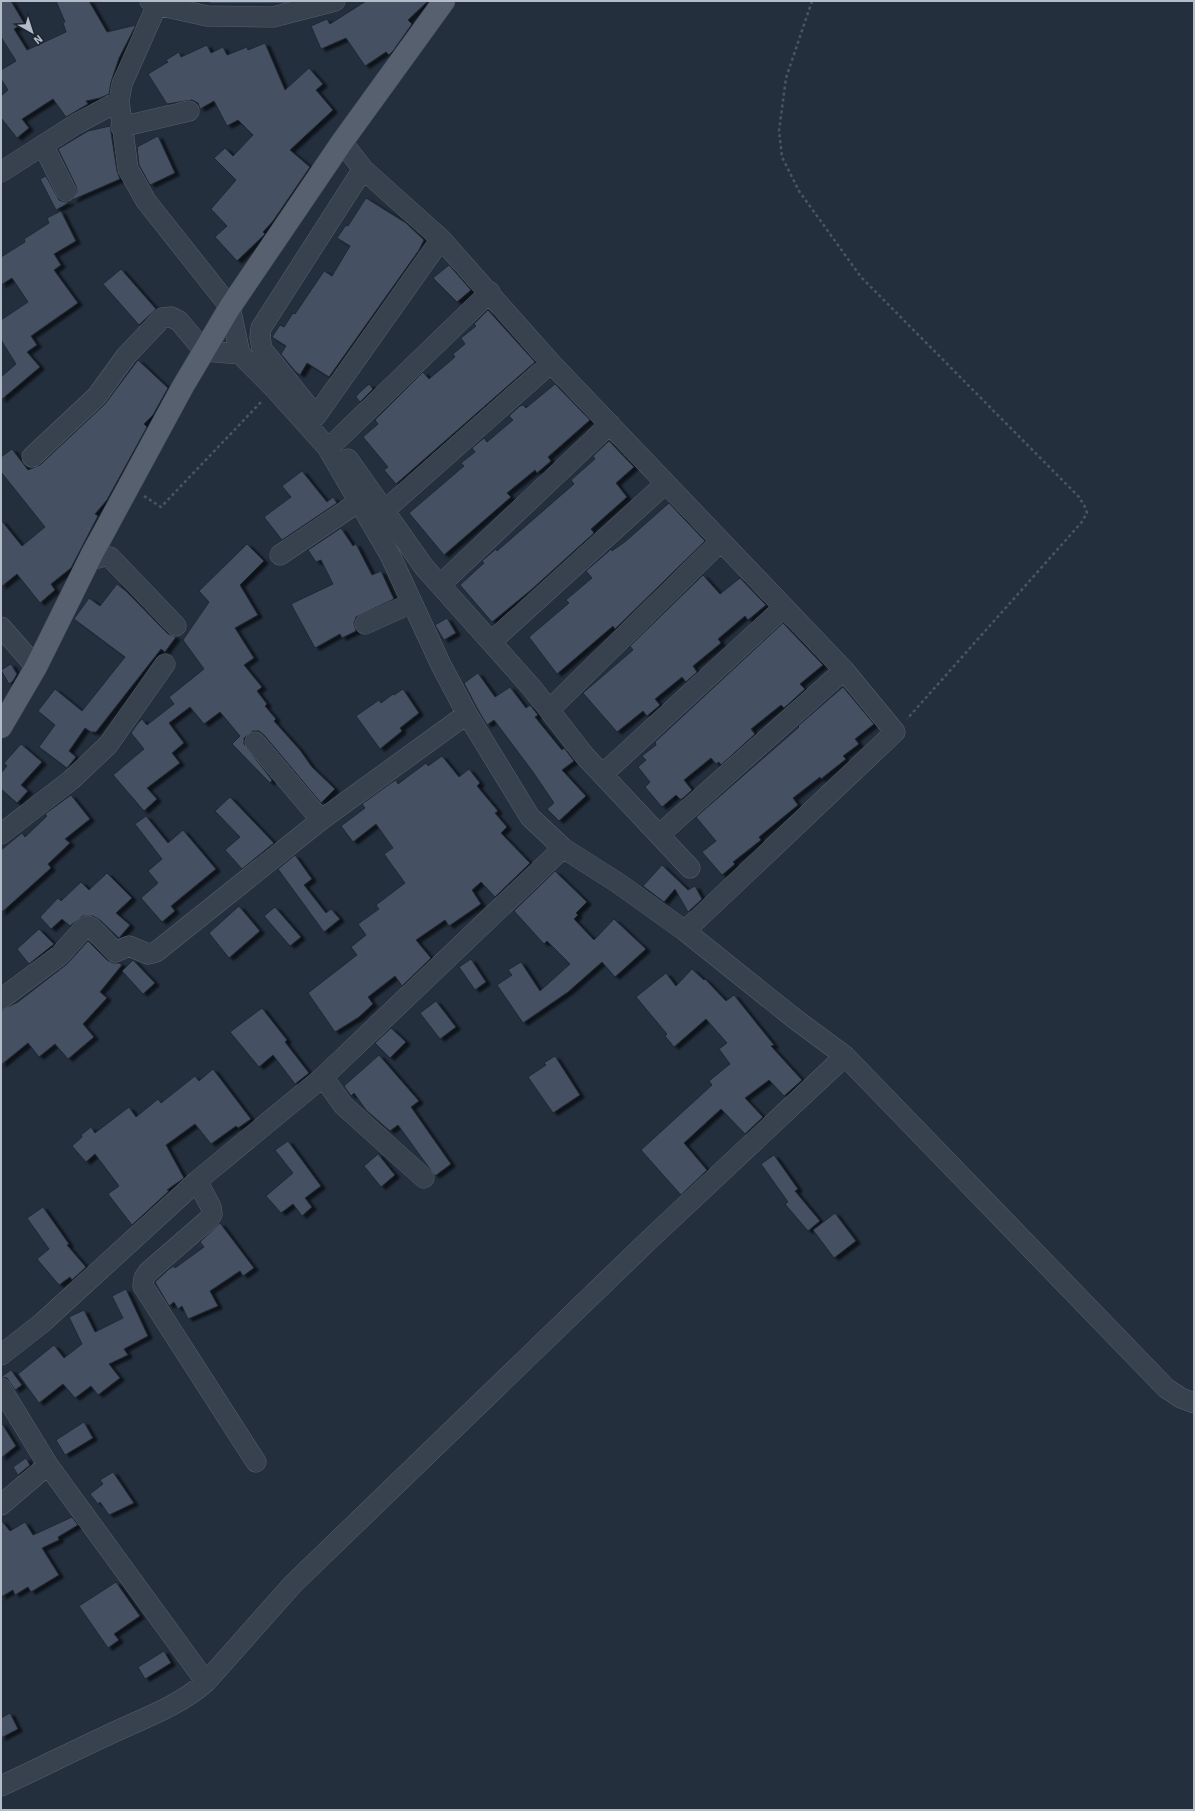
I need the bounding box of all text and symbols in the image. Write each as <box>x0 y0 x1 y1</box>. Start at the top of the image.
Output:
north arrow <box>12 12 52 52</box>
text: N <box>31 32 45 47</box>

